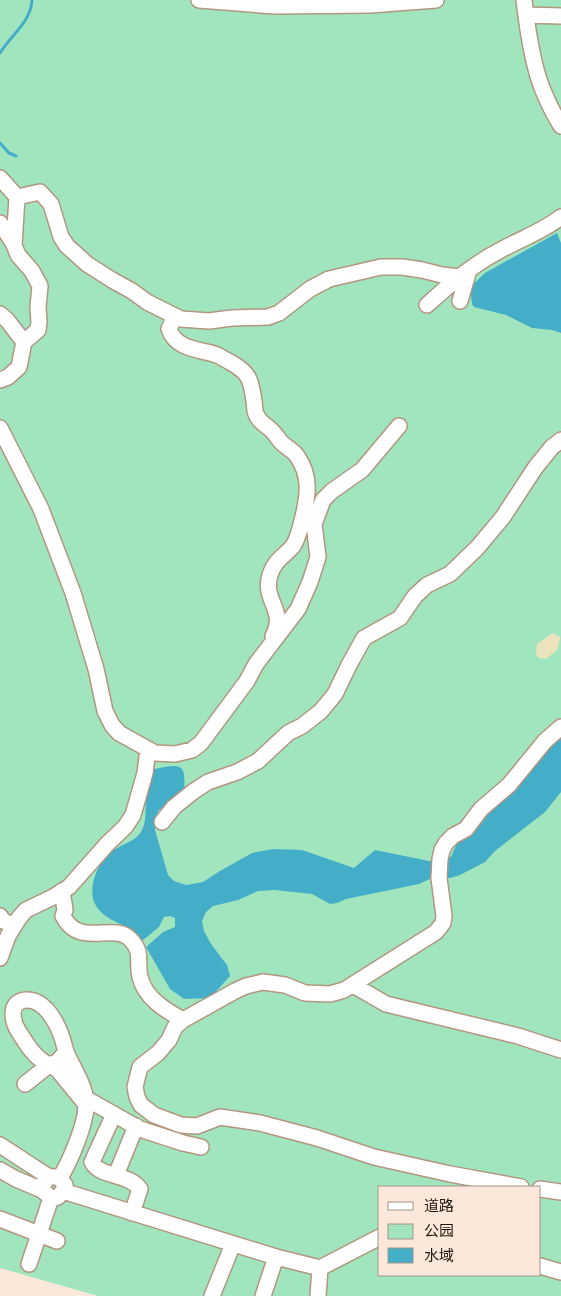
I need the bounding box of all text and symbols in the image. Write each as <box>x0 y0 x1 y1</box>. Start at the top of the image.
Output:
legend <box>378 1186 541 1276</box>
text: 道路 <box>424 1196 454 1215</box>
text: 公园 <box>424 1221 454 1240</box>
text: 水域 <box>424 1246 454 1265</box>

